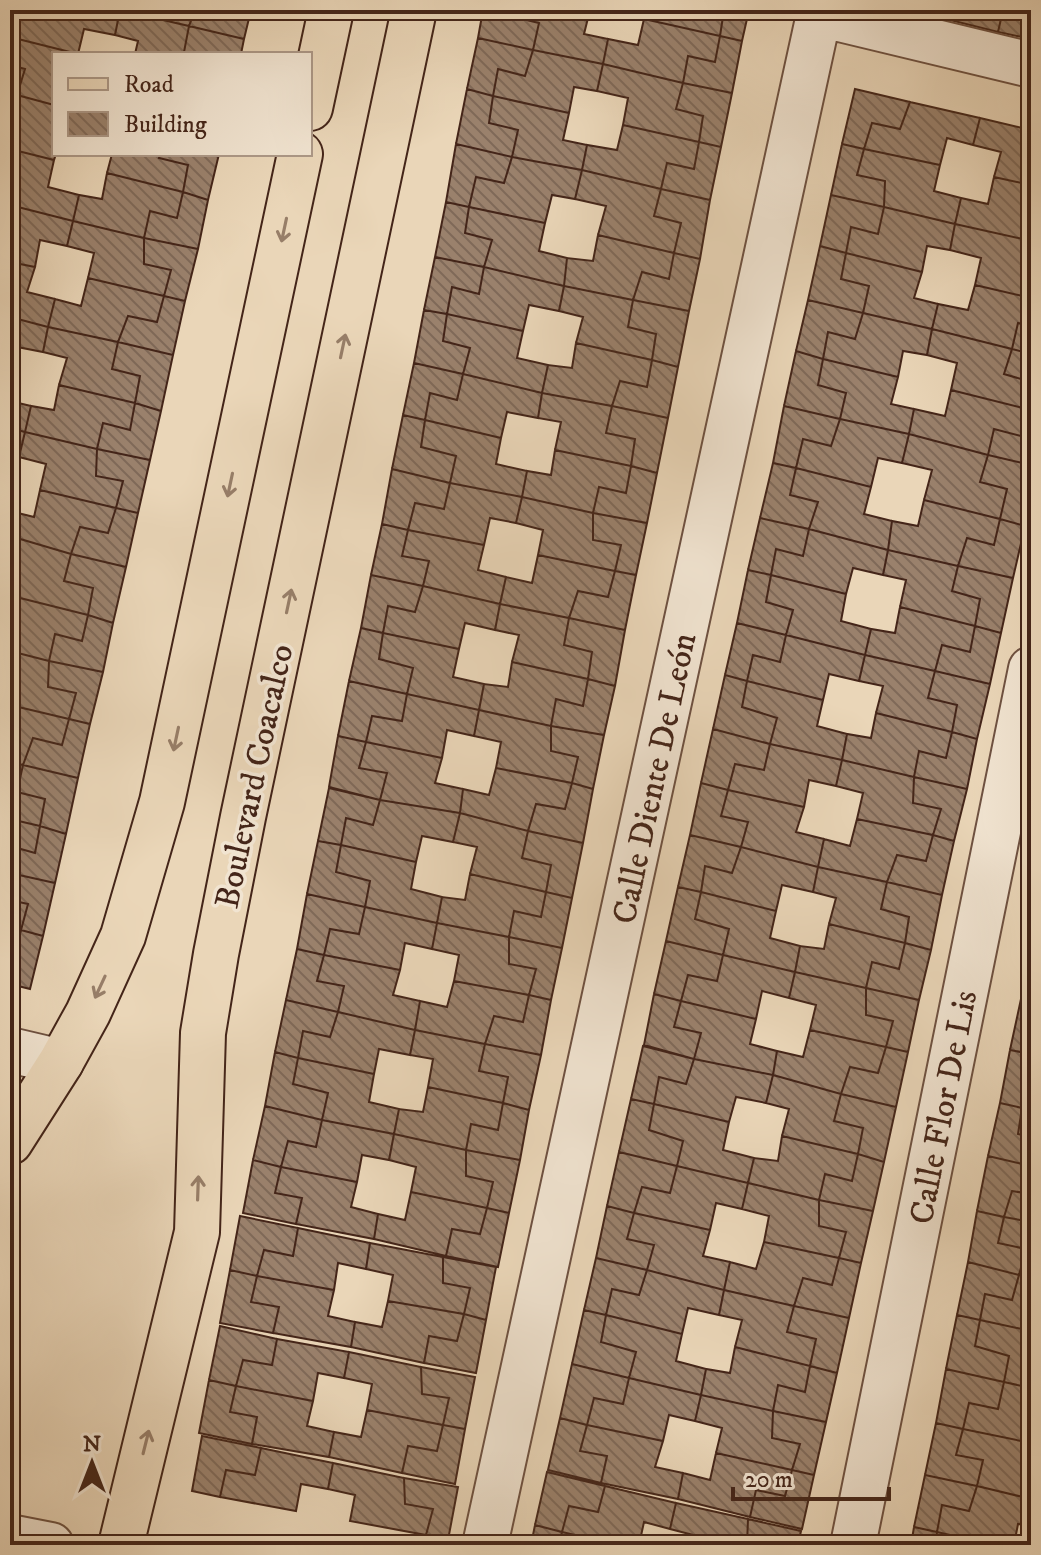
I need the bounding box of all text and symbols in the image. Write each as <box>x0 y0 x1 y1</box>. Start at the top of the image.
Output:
legend <box>52 52 312 156</box>
text: Road <box>124 70 174 100</box>
text: Building <box>124 110 207 140</box>
one-way arrow <box>276 217 291 243</box>
one-way arrow <box>336 334 351 359</box>
one-way arrow <box>222 471 237 497</box>
one-way arrow <box>282 588 297 614</box>
street label: Calle Diente De León <box>604 629 706 928</box>
street label: Boulevard Coacalco <box>206 641 303 912</box>
one-way arrow <box>168 726 183 751</box>
one-way arrow <box>91 974 106 998</box>
street label: Calle Flor De Lis <box>901 987 987 1228</box>
one-way arrow <box>191 1175 206 1202</box>
north arrow <box>52 1423 132 1503</box>
one-way arrow <box>139 1430 154 1455</box>
text: N <box>83 1431 101 1458</box>
scale bar <box>733 1451 889 1501</box>
text: 20 m <box>745 1465 793 1495</box>

